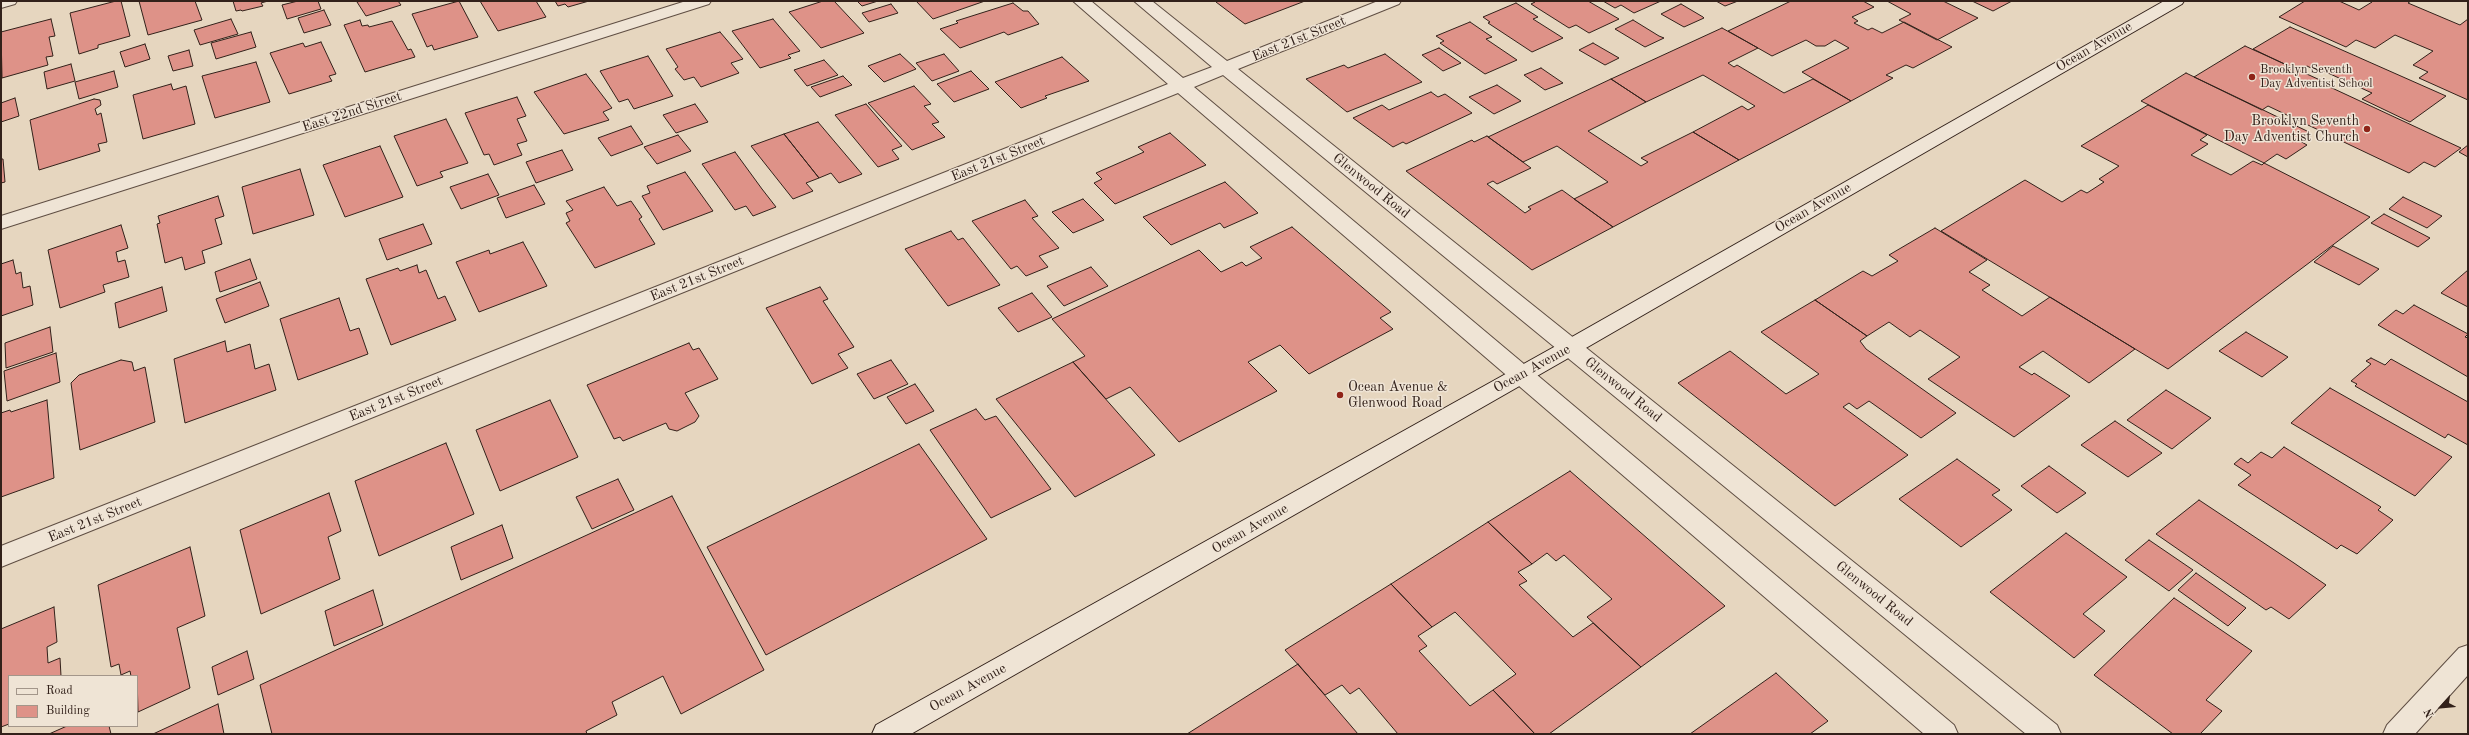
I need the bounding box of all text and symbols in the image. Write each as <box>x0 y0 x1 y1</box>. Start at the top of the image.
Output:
street label: East 21st Street <box>1250 13 1348 65</box>
street label: Ocean Avenue <box>2053 18 2135 76</box>
place label: Brooklyn Seventh Day Adventist School <box>2260 63 2373 91</box>
marker: Brooklyn Seventh Day Adventist School <box>2247 72 2257 82</box>
street label: East 22nd Street <box>300 88 404 136</box>
place label: Brooklyn Seventh Day Adventist Church <box>2224 113 2359 146</box>
marker: Brooklyn Seventh Day Adventist Church <box>2362 124 2372 134</box>
street label: East 21st Street <box>949 133 1047 185</box>
street label: Glenwood Road <box>1329 150 1413 222</box>
street label: Ocean Avenue <box>1772 179 1854 237</box>
street label: East 21st Street <box>648 253 746 305</box>
street label: Ocean Avenue <box>1491 341 1573 397</box>
street label: Glenwood Road <box>1581 354 1665 426</box>
street label: East 21st Street <box>347 373 445 425</box>
place label: Ocean Avenue & Glenwood Road <box>1348 379 1448 412</box>
marker: Ocean Avenue & Glenwood Road <box>1335 390 1345 400</box>
street label: East 21st Street <box>46 494 144 546</box>
street label: Ocean Avenue <box>1209 500 1291 558</box>
street label: Glenwood Road <box>1832 558 1916 630</box>
street label: Ocean Avenue <box>927 660 1009 716</box>
legend <box>8 675 138 727</box>
text: Road <box>46 685 73 697</box>
north arrow <box>2421 687 2461 727</box>
text: Building <box>46 705 90 717</box>
text: N <box>2423 706 2437 719</box>

